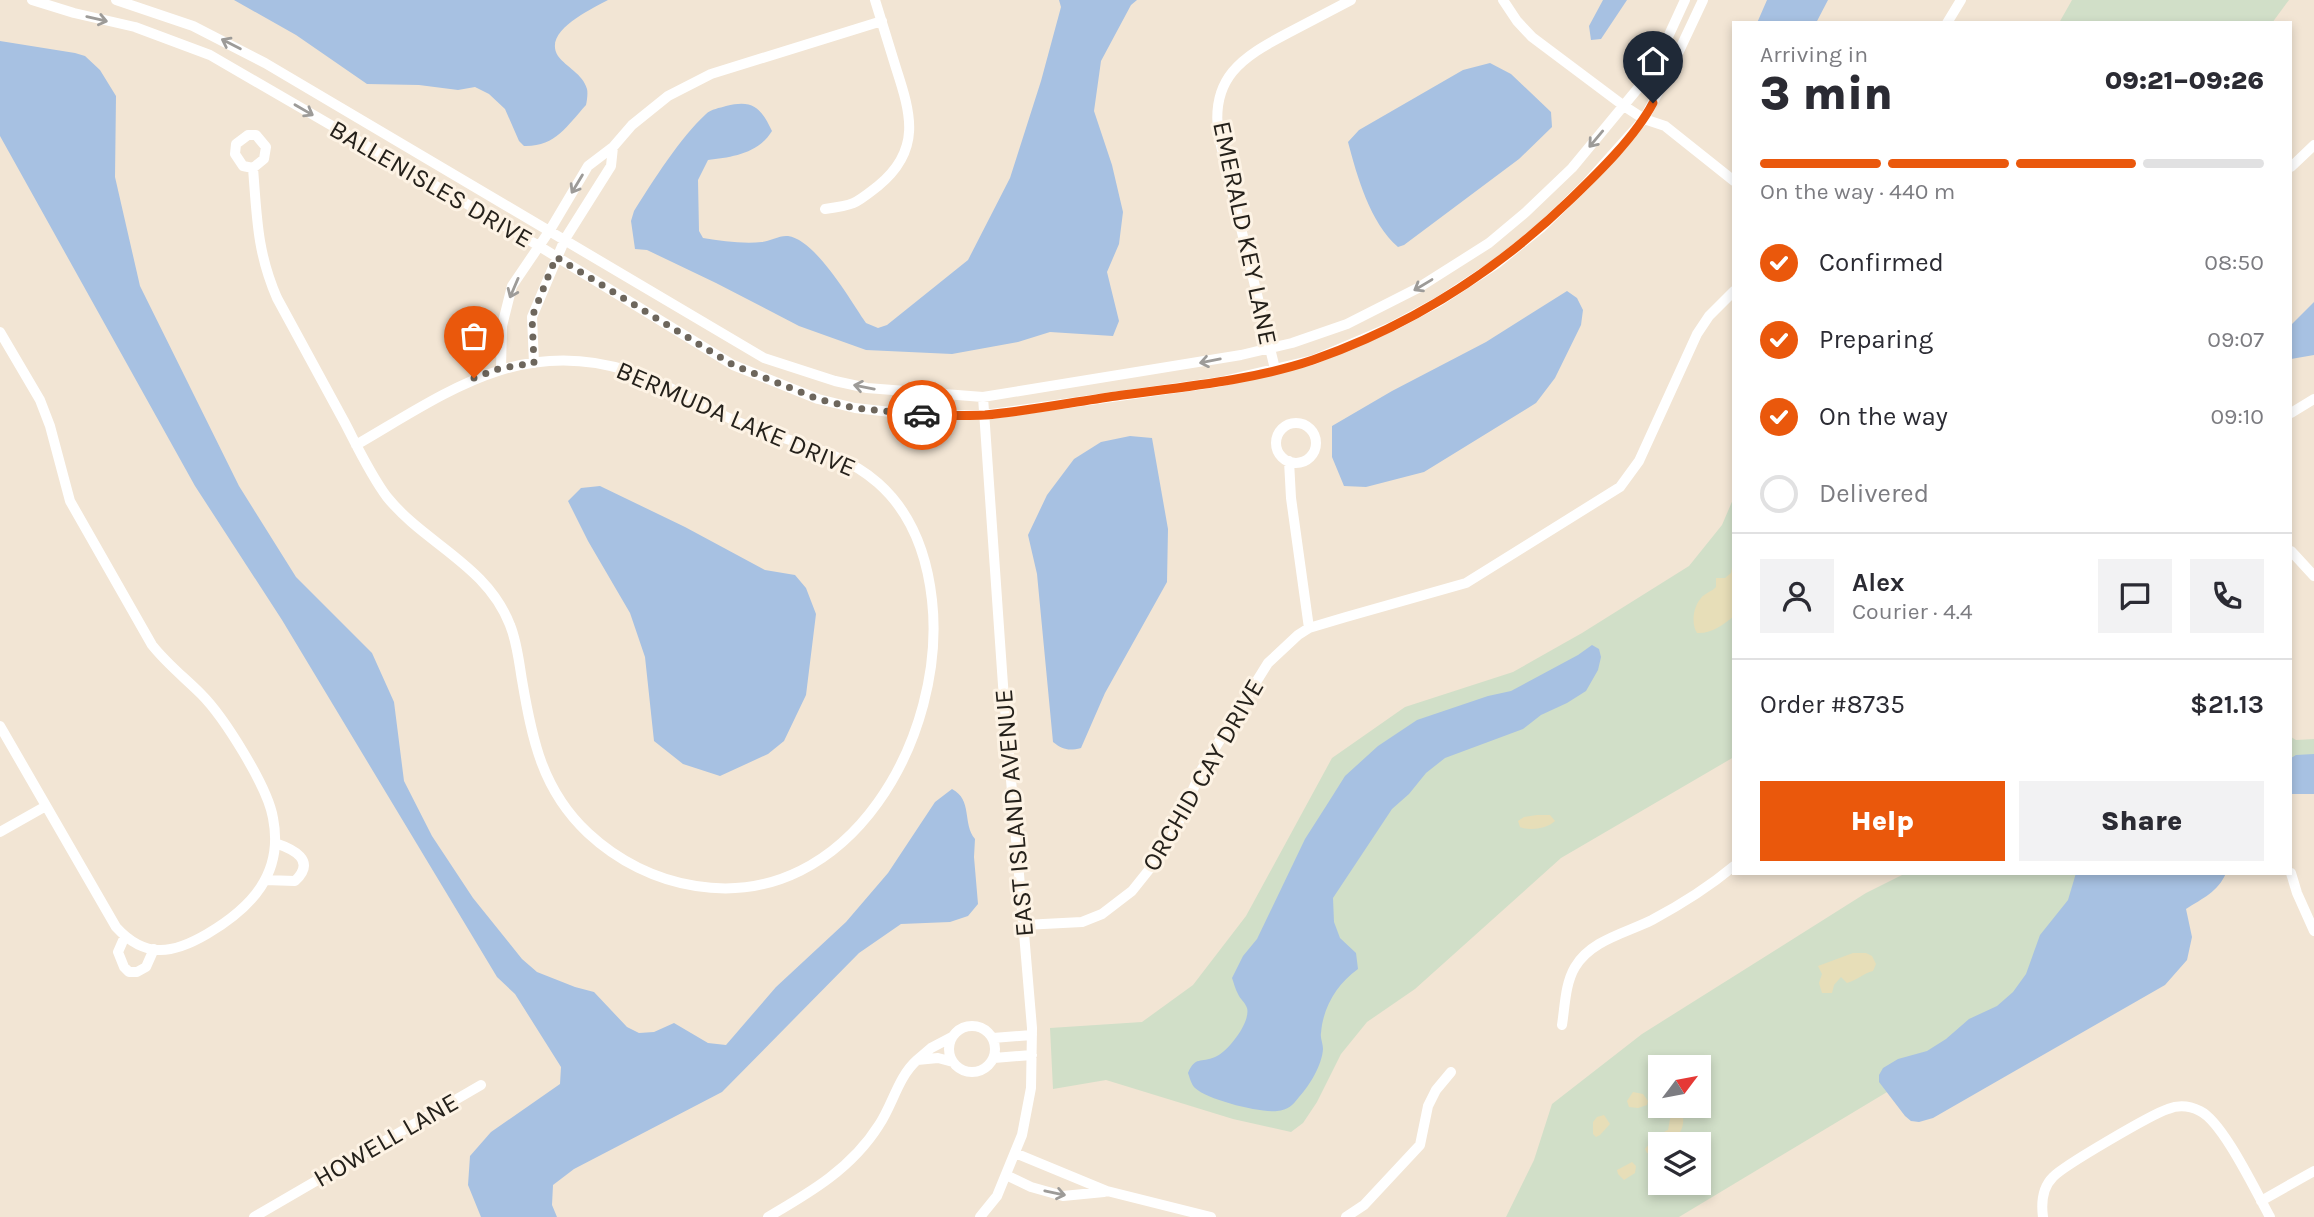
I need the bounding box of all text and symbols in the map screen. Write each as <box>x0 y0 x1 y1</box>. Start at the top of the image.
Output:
one-way arrow <box>85 13 108 26</box>
pin <box>1623 31 1683 103</box>
one-way arrow <box>221 37 242 51</box>
text: Arriving in <box>1760 41 1868 68</box>
icon: home <box>1634 42 1672 80</box>
text: 09:21–09:26 <box>2105 65 2264 96</box>
text: 3 min <box>1760 67 1893 121</box>
one-way arrow <box>293 103 313 117</box>
street label: BALLENISLES DRIVE <box>324 113 538 255</box>
street label: EMERALD KEY LANE <box>1206 118 1284 348</box>
one-way arrow <box>1588 130 1604 148</box>
one-way arrow <box>570 174 584 194</box>
text: On the way · 440 m <box>1760 178 1955 205</box>
icon: check <box>1760 244 1798 282</box>
text: Confirmed <box>1819 247 1944 278</box>
text: 08:50 <box>2204 249 2264 276</box>
one-way arrow <box>507 277 520 298</box>
one-way arrow <box>1414 278 1434 292</box>
pin <box>444 306 504 378</box>
icon: bag <box>455 317 493 355</box>
icon: check <box>1760 321 1798 359</box>
text: Preparing <box>1819 324 1933 355</box>
text: 09:07 <box>2207 326 2264 353</box>
street label: BERMUDA LAKE DRIVE <box>612 354 860 484</box>
one-way arrow <box>1199 355 1222 368</box>
one-way arrow <box>853 380 876 393</box>
courier <box>887 380 957 450</box>
icon: car <box>903 396 941 434</box>
icon: check <box>1760 398 1798 436</box>
text: On the way <box>1819 401 1948 432</box>
text: 09:10 <box>2210 403 2264 430</box>
text: Delivered <box>1819 478 1929 509</box>
button: person <box>1760 559 1834 633</box>
button: chat <box>2098 559 2172 633</box>
button: phone <box>2190 559 2264 633</box>
text: Alex <box>1852 567 1904 598</box>
text: Courier · 4.4 <box>1852 598 1973 625</box>
street label: ORCHID CAY DRIVE <box>1135 673 1271 877</box>
street label: EAST ISLAND AVENUE <box>988 688 1040 938</box>
text: Order #8735 <box>1760 689 1905 720</box>
text: $21.13 <box>2190 689 2264 720</box>
button: Help <box>1760 781 2005 861</box>
button: Share <box>2019 781 2264 861</box>
north arrow <box>1648 1055 1712 1118</box>
map controls <box>1648 1055 1711 1195</box>
street label: HOWELL LANE <box>308 1086 464 1194</box>
button: layers <box>1648 1132 1711 1195</box>
one-way arrow <box>1043 1187 1066 1200</box>

